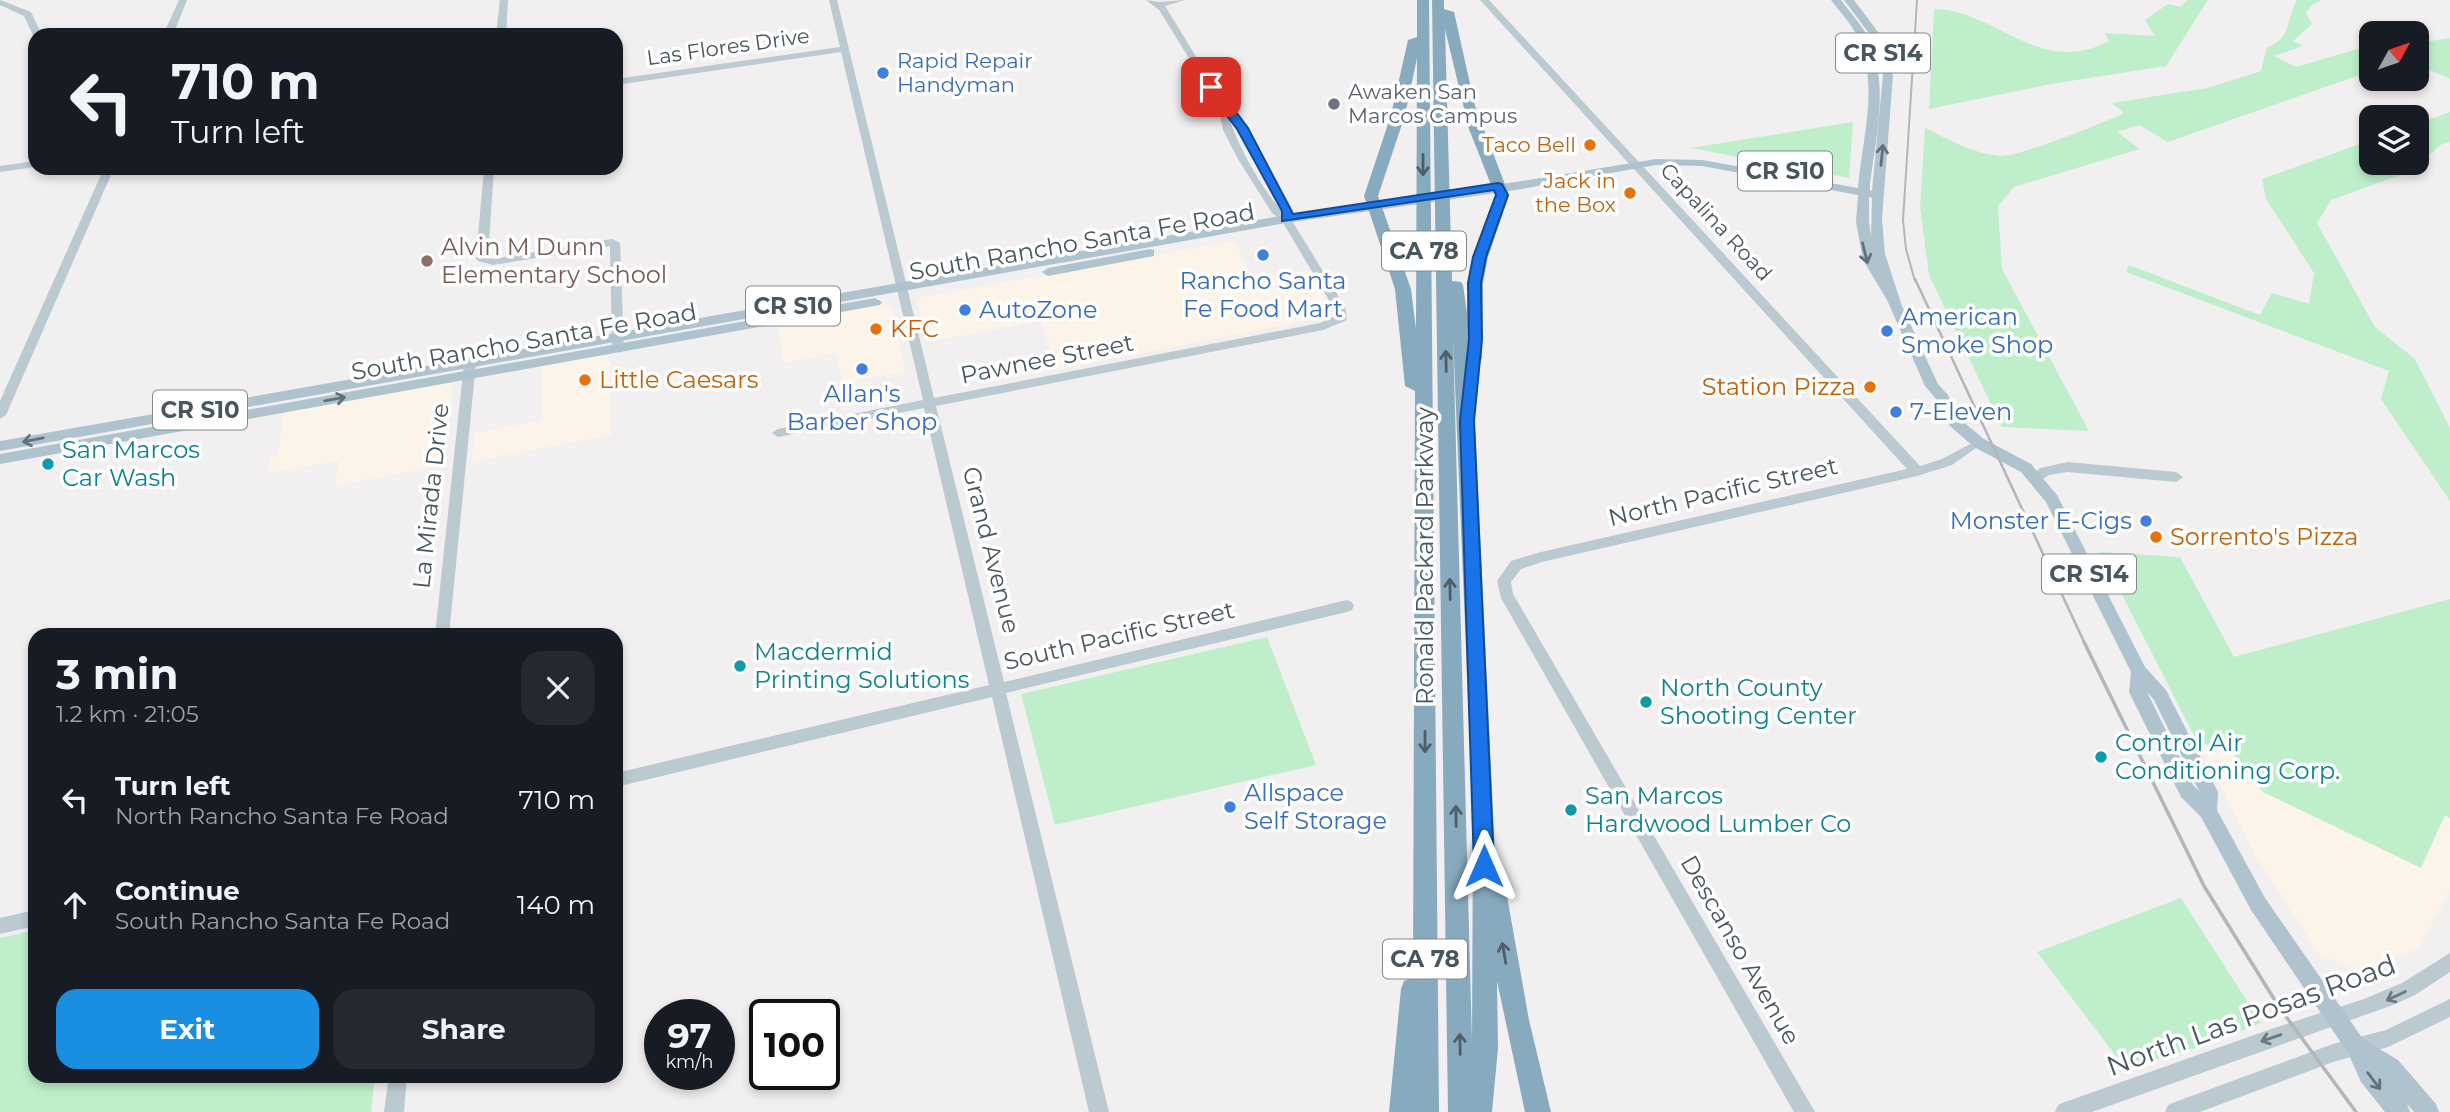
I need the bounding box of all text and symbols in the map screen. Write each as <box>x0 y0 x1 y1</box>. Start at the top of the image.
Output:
north arrow <box>2359 21 2429 91</box>
map controls <box>2359 21 2429 175</box>
street label: Las Flores Drive <box>645 23 811 70</box>
road number: CR S14 <box>1836 34 1930 72</box>
place label: Rapid Repair Handyman <box>897 48 1033 97</box>
text: 710 m <box>171 52 320 111</box>
icon: left <box>56 56 147 147</box>
pin <box>1181 57 1241 117</box>
marker: Rapid Repair Handyman <box>875 65 891 81</box>
icon: arrive <box>1192 68 1230 106</box>
place label: Awaken San Marcos Campus <box>1348 79 1517 128</box>
marker: Awaken San Marcos Campus <box>1326 96 1342 112</box>
button: layers <box>2359 105 2429 175</box>
text: Turn left <box>171 112 305 151</box>
place label: Taco Bell <box>1482 132 1576 157</box>
marker: Taco Bell <box>1582 137 1598 153</box>
one-way arrow <box>1875 144 1888 167</box>
road number: CR S10 <box>1738 152 1832 190</box>
one-way arrow <box>1416 154 1430 177</box>
street label: Capalina Road <box>1655 158 1777 286</box>
place label: Jack in the Box <box>1535 168 1616 217</box>
marker: Jack in the Box <box>1622 185 1638 201</box>
street label: South Rancho Santa Fe Road <box>907 197 1257 286</box>
place label: Alvin M Dunn Elementary School <box>441 232 667 289</box>
road number: CA 78 <box>1382 232 1466 270</box>
one-way arrow <box>1859 241 1872 264</box>
marker: Rancho Santa Fe Food Mart <box>1255 247 1271 263</box>
marker: Alvin M Dunn Elementary School <box>419 253 435 269</box>
place label: Rancho Santa Fe Food Mart <box>1179 266 1347 323</box>
road number: CR S10 <box>746 286 840 326</box>
place label: AutoZone <box>979 295 1097 324</box>
street label: South Rancho Santa Fe Road <box>349 297 699 386</box>
marker: AutoZone <box>957 302 973 318</box>
place label: American Smoke Shop <box>1901 302 2053 359</box>
place label: KFC <box>890 314 939 343</box>
marker: KFC <box>868 321 884 337</box>
marker: American Smoke Shop <box>1879 323 1895 339</box>
street label: Pawnee Street <box>958 327 1136 390</box>
one-way arrow <box>1439 350 1453 373</box>
marker: Allan's Barber Shop <box>854 361 870 377</box>
place label: Little Caesars <box>599 365 758 394</box>
marker: Little Caesars <box>577 372 593 388</box>
place label: Station Pizza <box>1702 372 1856 401</box>
place label: Allan's Barber Shop <box>787 379 937 436</box>
marker: Station Pizza <box>1862 379 1878 395</box>
road number: CR S10 <box>153 390 247 430</box>
one-way arrow <box>323 392 346 405</box>
place label: 7-Eleven <box>1910 397 2012 426</box>
street label: La Mirada Drive <box>406 402 455 590</box>
marker: 7-Eleven <box>1888 404 1904 420</box>
street label: Ronald Packard Parkway <box>1410 407 1439 705</box>
one-way arrow <box>22 433 45 447</box>
place label: San Marcos Car Wash <box>62 435 200 492</box>
street label: North Pacific Street <box>1605 451 1841 532</box>
marker: San Marcos Car Wash <box>40 456 56 472</box>
street label: Grand Avenue <box>957 464 1026 636</box>
place label: Monster E-Cigs <box>1950 506 2132 535</box>
marker: Monster E-Cigs <box>2138 513 2154 529</box>
place label: Sorrento's Pizza <box>2170 522 2359 551</box>
marker: Sorrento's Pizza <box>2148 529 2164 545</box>
road number: CR S14 <box>2042 554 2136 594</box>
one-way arrow <box>1444 578 1457 601</box>
street label: South Pacific Street <box>1001 595 1237 676</box>
place label: Macdermid Printing Solutions <box>754 637 970 694</box>
text: 3 min <box>56 648 178 700</box>
button: close <box>521 651 595 725</box>
marker: Macdermid Printing Solutions <box>732 658 748 674</box>
place label: North County Shooting Center <box>1660 673 1857 730</box>
marker: North County Shooting Center <box>1638 694 1654 710</box>
text: 1.2 km · 21:05 <box>56 700 199 728</box>
place label: Control Air Conditioning Corp. <box>2115 728 2340 785</box>
one-way arrow <box>1418 730 1432 753</box>
marker: Control Air Conditioning Corp. <box>2093 749 2109 765</box>
text: Turn left <box>115 770 231 802</box>
place label: Allspace Self Storage <box>1244 778 1387 835</box>
icon: left <box>56 781 94 819</box>
place label: San Marcos Hardwood Lumber Co <box>1585 781 1851 838</box>
text: 710 m <box>518 784 595 816</box>
marker: Allspace Self Storage <box>1222 799 1238 815</box>
text: North Rancho Santa Fe Road <box>115 802 449 830</box>
marker: San Marcos Hardwood Lumber Co <box>1563 802 1579 818</box>
one-way arrow <box>1449 805 1462 828</box>
position arrow <box>1447 829 1521 903</box>
street label: Descanso Avenue <box>1674 850 1806 1049</box>
text: Continue <box>115 875 240 907</box>
icon: ahead <box>56 886 94 924</box>
text: 140 m <box>517 889 595 921</box>
text: South Rancho Santa Fe Road <box>115 907 450 935</box>
road number: CA 78 <box>1383 940 1467 978</box>
one-way arrow <box>1497 942 1510 965</box>
street label: North Las Posas Road <box>2102 947 2400 1083</box>
button: Exit <box>56 989 319 1069</box>
button: Share <box>333 989 595 1069</box>
one-way arrow <box>2386 989 2407 1003</box>
speed limit sign: 100 <box>749 999 840 1090</box>
text: 97 <box>668 1014 711 1057</box>
one-way arrow <box>2260 1032 2282 1045</box>
one-way arrow <box>1453 1033 1466 1056</box>
text: km/h <box>665 1051 714 1073</box>
one-way arrow <box>2366 1072 2381 1091</box>

